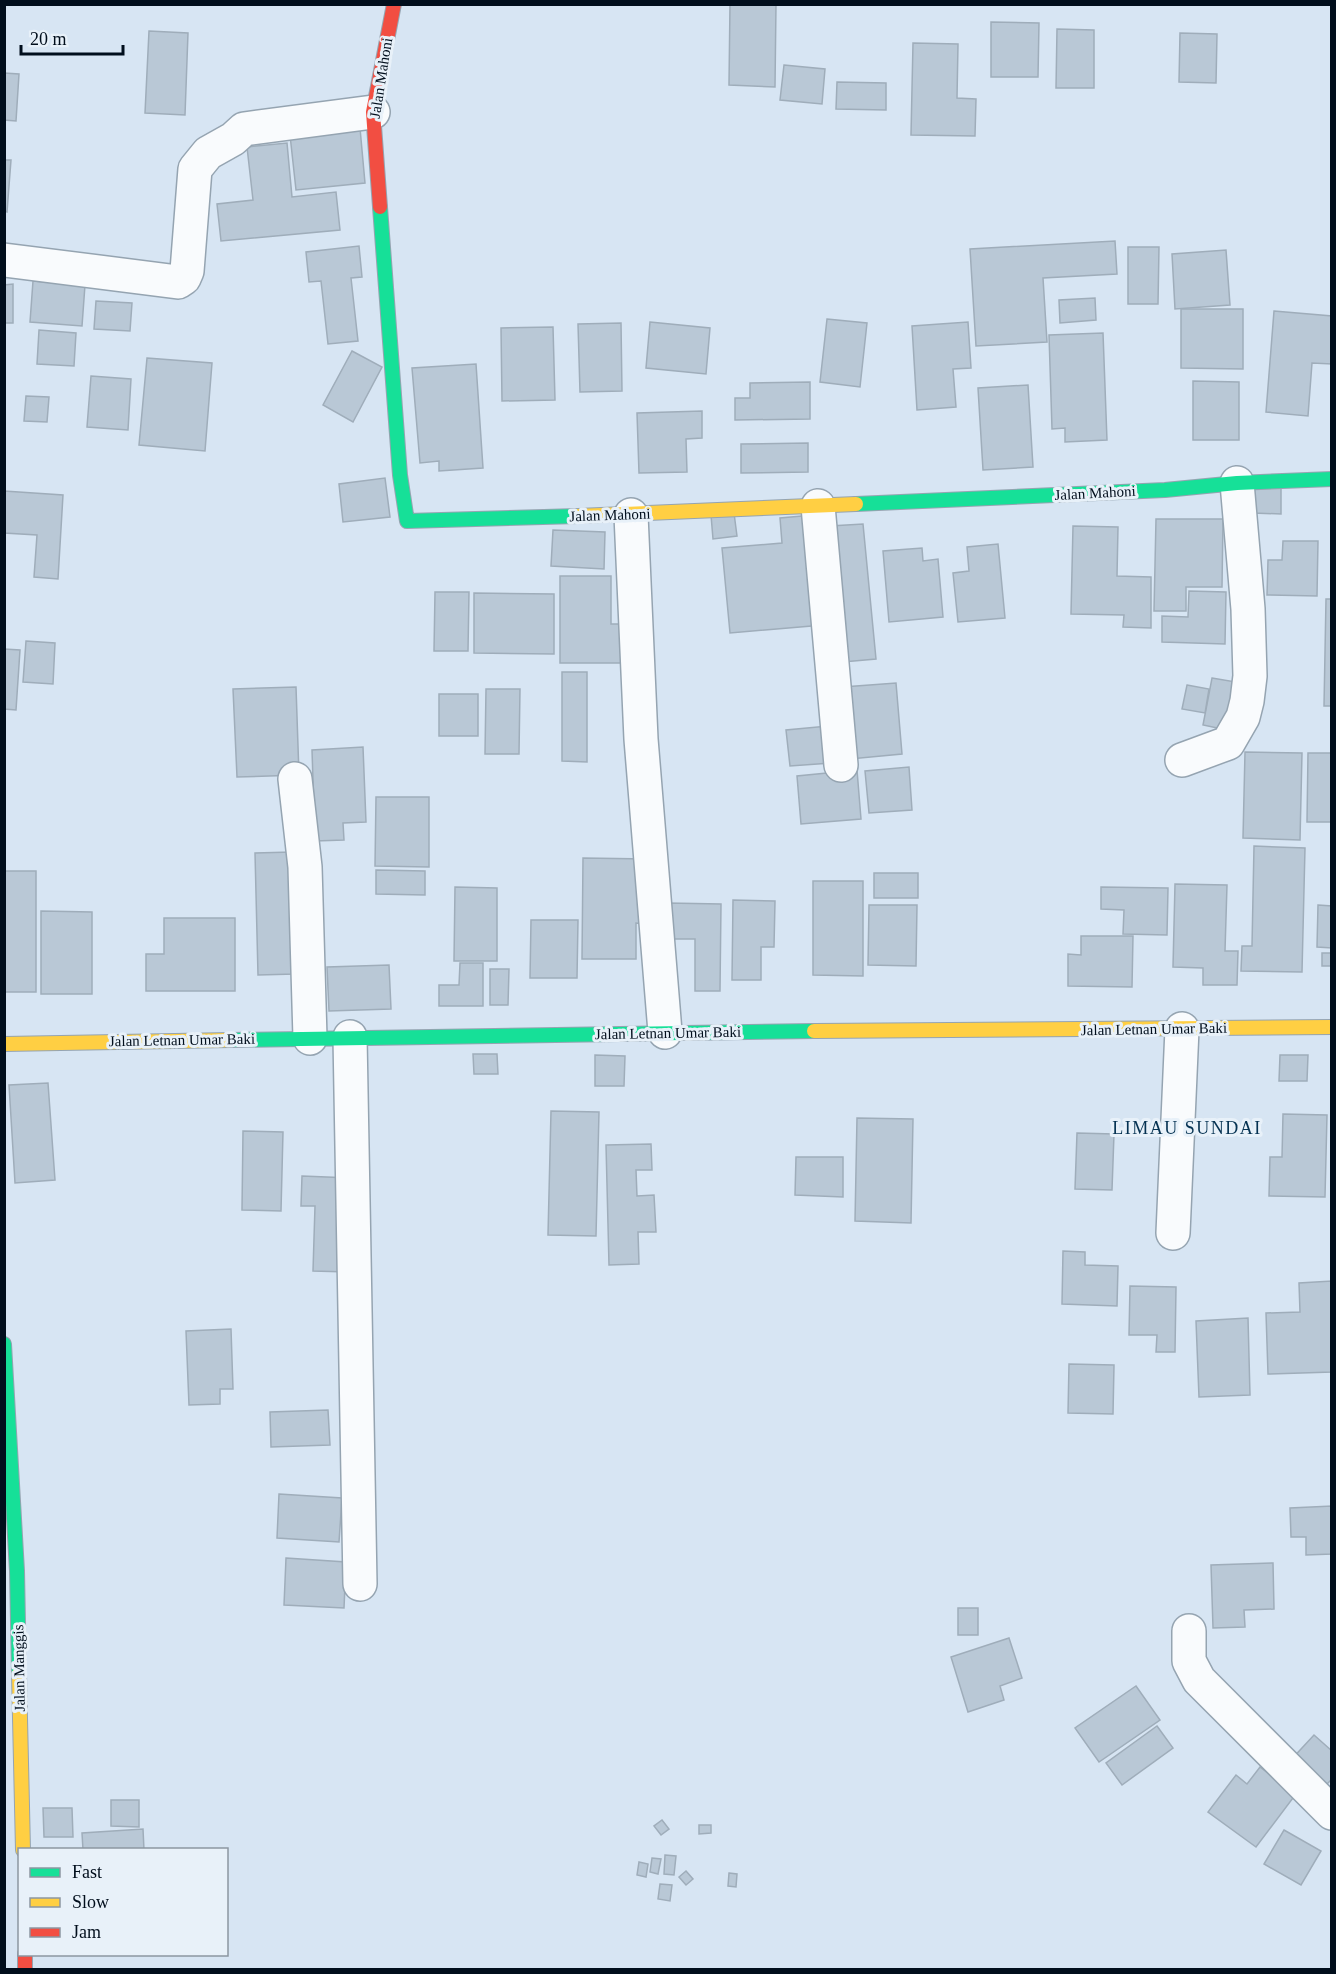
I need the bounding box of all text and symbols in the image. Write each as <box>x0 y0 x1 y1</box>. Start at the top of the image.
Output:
scale bar <box>21 18 123 56</box>
text: 20 m <box>30 29 67 49</box>
street label: Jalan Mahoni <box>367 37 395 119</box>
street label: Jalan Mahoni <box>1054 483 1136 503</box>
street label: Jalan Mahoni <box>569 506 651 524</box>
street label: Jalan Letnan Umar Baki <box>1081 1020 1227 1038</box>
street label: Jalan Letnan Umar Baki <box>595 1024 741 1042</box>
street label: Jalan Letnan Umar Baki <box>109 1031 255 1049</box>
district label: LIMAU SUNDAI <box>1112 1118 1262 1138</box>
street label: Jalan Manggis <box>10 1624 28 1712</box>
legend <box>18 1848 228 1956</box>
text: Fast <box>72 1862 102 1882</box>
text: Slow <box>72 1892 109 1912</box>
text: Jam <box>72 1922 101 1942</box>

